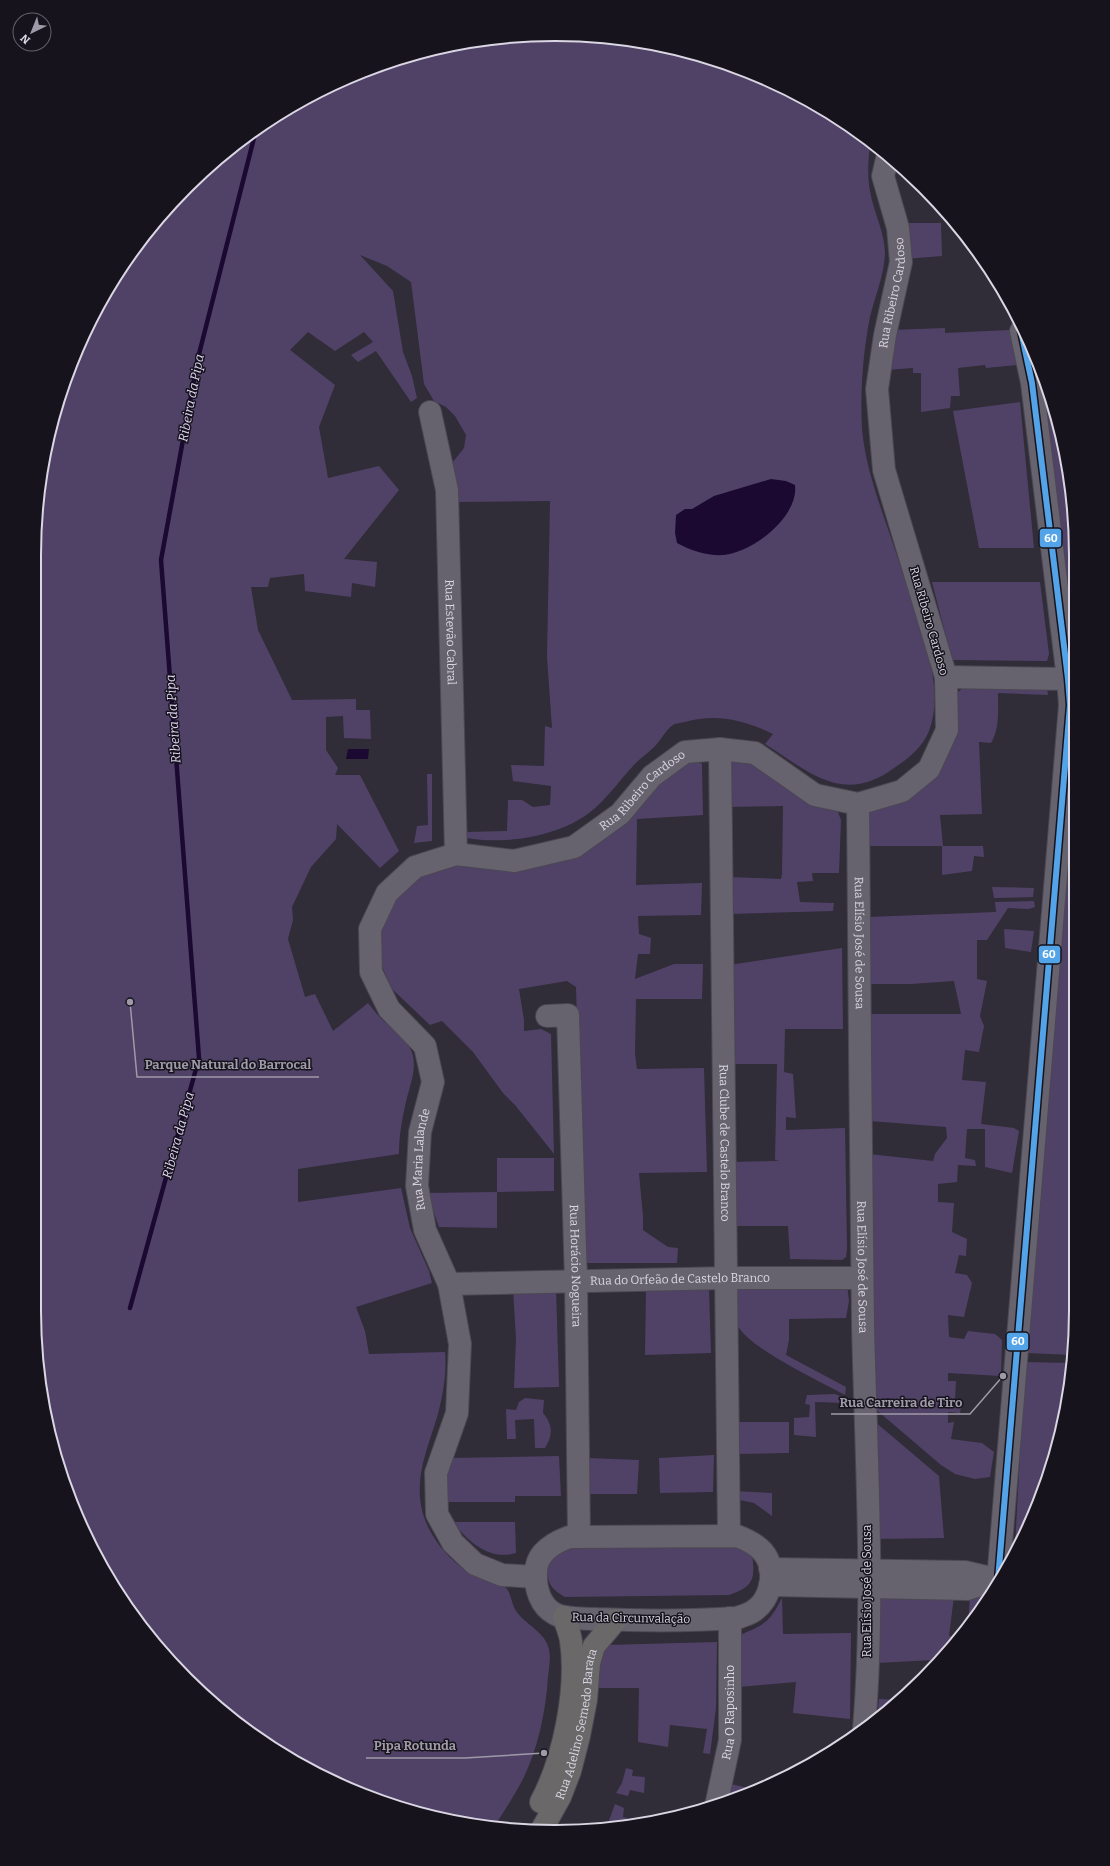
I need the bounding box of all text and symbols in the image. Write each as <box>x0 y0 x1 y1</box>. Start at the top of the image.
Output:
north arrow <box>12 12 52 52</box>
text: N <box>18 31 33 47</box>
street label: Rua Ribeiro Cardoso <box>876 237 908 349</box>
water label: Ribeira da Pipa <box>175 353 207 443</box>
line badge: 60 <box>1039 528 1062 548</box>
text: 60 <box>1044 532 1058 545</box>
street label: Rua Ribeiro Cardoso <box>907 565 951 677</box>
street label: Rua Estevão Cabral <box>442 579 459 686</box>
water label: Ribeira da Pipa <box>162 674 184 764</box>
street label: Rua Ribeiro Cardoso <box>597 747 688 833</box>
street label: Rua Elísio José de Sousa <box>852 877 867 1010</box>
line badge: 60 <box>1038 945 1061 964</box>
text: 60 <box>1042 948 1056 961</box>
callout: Parque Natural do Barrocal <box>137 1052 319 1077</box>
text: Parque Natural do Barrocal <box>145 1057 311 1072</box>
street label: Rua Clube de Castelo Branco <box>717 1064 732 1222</box>
water label: Ribeira da Pipa <box>159 1090 197 1180</box>
street label: Rua Maria Lalande <box>410 1107 433 1212</box>
street label: Rua Elísio José de Sousa <box>854 1201 870 1334</box>
street label: Rua Horácio Nogueira <box>567 1204 584 1328</box>
street label: Rua do Orfeão de Castelo Branco <box>590 1271 770 1288</box>
line badge: 60 <box>1006 1332 1029 1351</box>
text: 60 <box>1011 1335 1025 1348</box>
callout: Rua Carreira de Tiro <box>831 1389 970 1414</box>
text: Rua Carreira de Tiro <box>840 1395 963 1410</box>
street label: Rua Elísio José de Sousa <box>860 1524 874 1657</box>
street label: Rua da Circunvalação <box>572 1610 691 1626</box>
street label: Rua Adelino Semedo Barata <box>553 1647 600 1802</box>
street label: Rua O Raposinho <box>719 1665 737 1761</box>
callout: Pipa Rotunda <box>366 1733 465 1758</box>
text: Pipa Rotunda <box>374 1738 457 1753</box>

